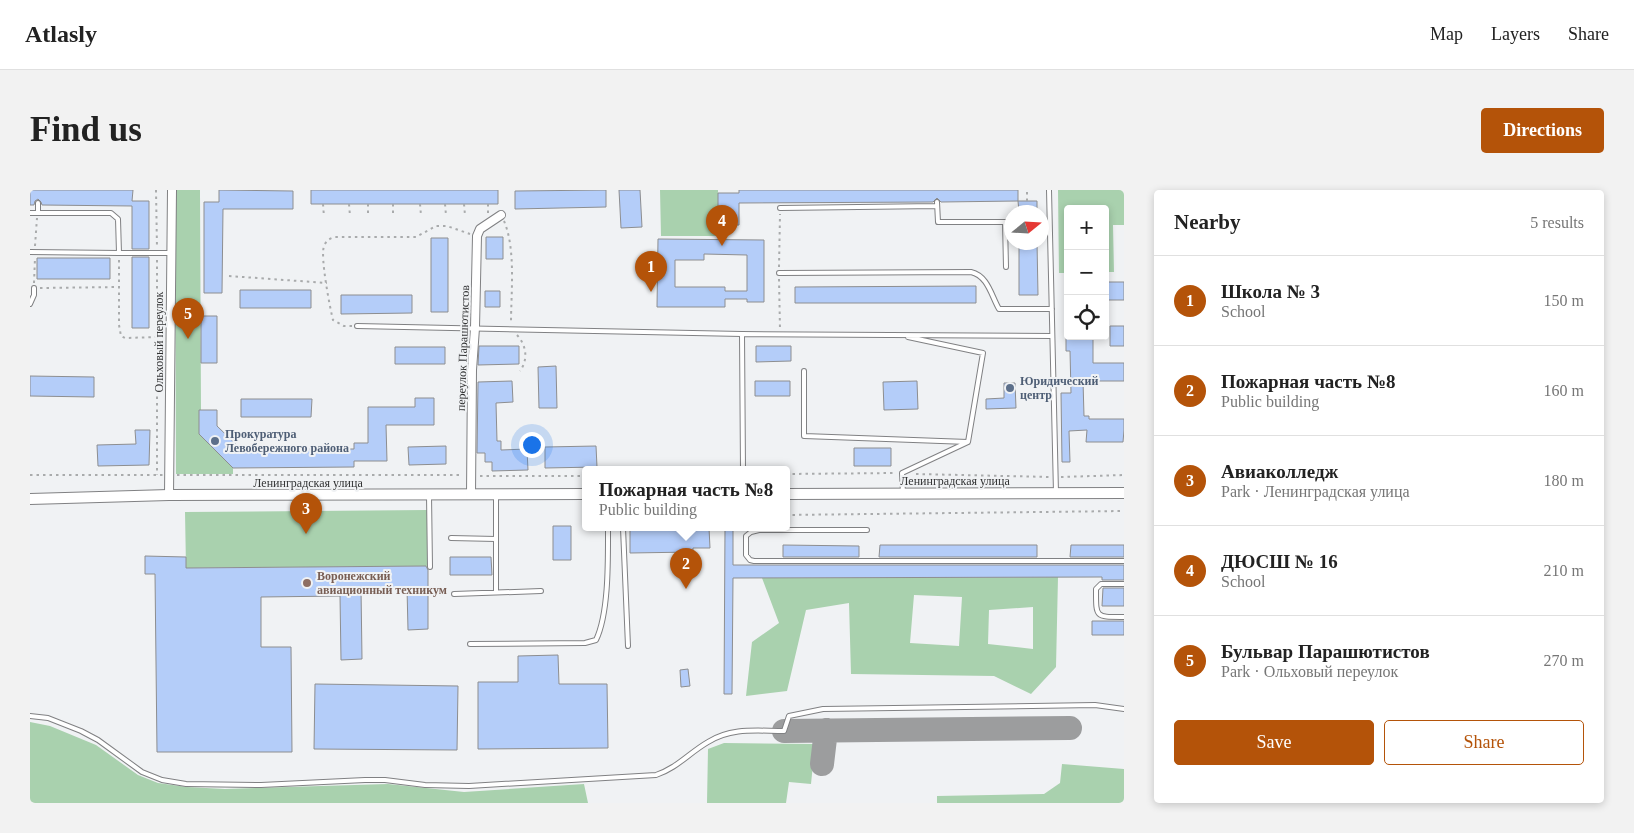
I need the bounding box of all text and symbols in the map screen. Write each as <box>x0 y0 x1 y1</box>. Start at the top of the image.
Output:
text: Atlasly <box>25 21 97 47</box>
text: Map <box>1430 24 1463 44</box>
text: Layers <box>1491 24 1540 44</box>
text: Share <box>1568 24 1609 44</box>
button: Directions <box>1481 108 1604 153</box>
text: Find us <box>30 110 142 149</box>
pin: 4 <box>706 205 738 246</box>
north arrow <box>1004 205 1049 250</box>
map controls <box>1064 205 1109 340</box>
button: + <box>1064 205 1109 250</box>
text: Nearby <box>1174 210 1241 234</box>
text: 5 results <box>1530 214 1584 231</box>
button: − <box>1064 250 1109 295</box>
pin: 1 <box>635 251 667 292</box>
text: Школа № 3 <box>1221 281 1320 302</box>
street label: переулок Парашютистов <box>454 284 472 411</box>
street label: Ольховый переулок <box>152 291 166 392</box>
text: 1 <box>1186 292 1194 309</box>
text: 150 m <box>1544 292 1584 309</box>
button: locate <box>1064 295 1109 340</box>
pin: 5 <box>172 298 204 339</box>
text: School <box>1221 303 1265 320</box>
text: Пожарная часть №8 <box>1221 371 1396 392</box>
place label: Юридический центр <box>1020 374 1098 402</box>
marker: Юридический центр <box>1004 382 1016 394</box>
text: 2 <box>1186 382 1194 399</box>
text: 160 m <box>1544 382 1584 399</box>
text: Public building <box>1221 393 1319 410</box>
place label: Прокуратура Левобережного района <box>225 427 349 455</box>
your location <box>519 432 545 458</box>
marker: Прокуратура Левобережного района <box>209 435 221 447</box>
text: Авиаколледж <box>1221 461 1338 482</box>
popup <box>582 466 790 531</box>
text: 3 <box>1186 472 1194 489</box>
text: 180 m <box>1544 472 1584 489</box>
street label: Ленинградская улица <box>900 474 1010 488</box>
street label: Ленинградская улица <box>253 476 363 490</box>
text: Пожарная часть №8 <box>599 479 773 500</box>
text: Park · Ленинградская улица <box>1221 483 1410 500</box>
pin: 3 <box>290 493 322 534</box>
text: Public building <box>599 501 697 518</box>
pin: 2 <box>670 548 702 589</box>
text: ДЮСШ № 16 <box>1221 551 1338 572</box>
text: 4 <box>1186 562 1194 579</box>
text: 210 m <box>1544 562 1584 579</box>
place label: Воронежский авиационный техникум <box>317 569 447 597</box>
text: School <box>1221 573 1265 590</box>
marker: Воронежский авиационный техникум <box>301 577 313 589</box>
text: Бульвар Парашютистов <box>1221 641 1430 662</box>
text: 5 <box>1186 652 1194 669</box>
text: 270 m <box>1544 652 1584 669</box>
text: Park · Ольховый переулок <box>1221 663 1398 680</box>
button: Save <box>1174 720 1374 765</box>
button: Share <box>1384 720 1584 765</box>

